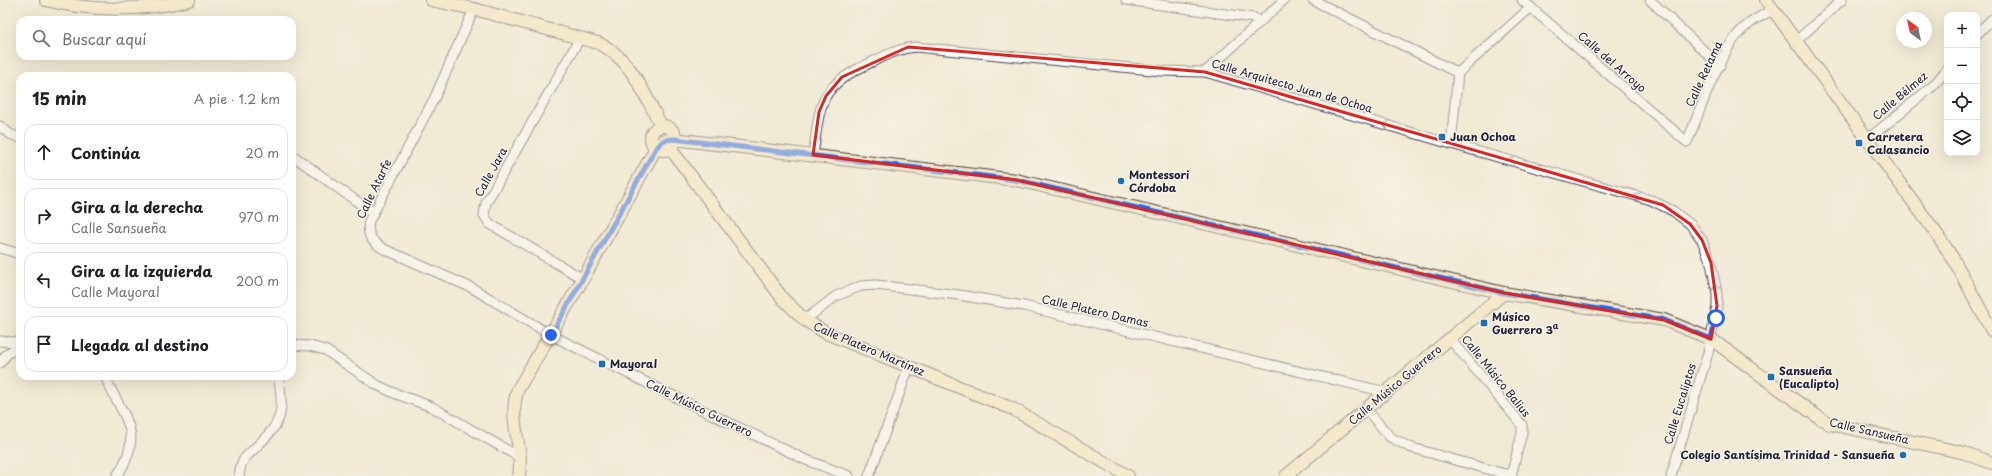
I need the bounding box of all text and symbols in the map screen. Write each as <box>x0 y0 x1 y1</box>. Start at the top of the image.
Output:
north arrow <box>1896 12 1932 48</box>
map controls <box>1944 12 1980 156</box>
button: + <box>1944 12 1980 48</box>
search box <box>16 16 296 60</box>
icon: search <box>30 27 52 49</box>
text: Buscar aquí <box>62 27 146 50</box>
street label: Calle del Arroyo <box>1574 27 1650 96</box>
street label: Calle Retama <box>1681 38 1726 110</box>
button: − <box>1944 48 1980 84</box>
street label: Calle Arquitecto Juan de Ochoa <box>1210 54 1375 117</box>
street label: Calle Bélmez <box>1868 68 1931 124</box>
button: locate <box>1944 84 1980 120</box>
text: 15 min <box>32 85 87 111</box>
text: A pie · 1.2 km <box>194 89 280 108</box>
button: layers <box>1944 120 1980 156</box>
one-way arrow <box>1383 121 1390 130</box>
place label: Juan Ochoa <box>1450 128 1517 145</box>
place label: Carretera Calasancio <box>1867 128 1930 158</box>
marker: Juan Ochoa <box>1437 132 1447 142</box>
marker: Carretera Calasancio <box>1854 138 1864 148</box>
icon: ahead <box>33 141 55 163</box>
text: Continúa <box>71 141 140 164</box>
text: 20 m <box>245 143 279 162</box>
street label: Calle Jara <box>470 144 511 200</box>
street label: Calle Atarfe <box>352 156 395 221</box>
one-way arrow <box>1508 157 1515 165</box>
place label: Montessori Córdoba <box>1129 166 1189 196</box>
marker: Montessori Córdoba <box>1116 176 1126 186</box>
one-way arrow <box>1633 192 1640 201</box>
text: Gira a la derecha <box>71 195 203 218</box>
icon: right <box>33 205 55 227</box>
text: 970 m <box>238 207 279 226</box>
text: Calle Sansueña <box>71 218 167 237</box>
text: Gira a la izquierda <box>71 259 212 282</box>
icon: left <box>33 269 55 291</box>
text: 200 m <box>236 271 279 290</box>
text: Calle Mayoral <box>71 282 160 301</box>
one-way arrow <box>1712 283 1721 290</box>
street label: Calle Platero Damas <box>1040 290 1150 331</box>
place label: Músico Guerrero 3ª <box>1492 308 1558 338</box>
route start <box>1707 309 1725 327</box>
street label: Calle Platero Martínez <box>811 317 928 380</box>
marker: Músico Guerrero 3ª <box>1479 318 1489 328</box>
route end <box>542 326 560 344</box>
street label: Calle Músico Balius <box>1458 331 1535 420</box>
icon: arrive <box>33 333 55 355</box>
text: Llegada al destino <box>71 333 209 356</box>
street label: Calle Músico Guerrero <box>1344 341 1445 429</box>
place label: Mayoral <box>610 355 657 372</box>
marker: Mayoral <box>597 359 607 369</box>
street label: Calle Eucaliptos <box>1659 361 1700 446</box>
place label: Sansueña (Eucalipto) <box>1779 362 1839 392</box>
marker: Sansueña (Eucalipto) <box>1766 372 1776 382</box>
street label: Calle Músico Guerrero <box>643 374 755 441</box>
street label: Calle Sansueña <box>1828 413 1911 448</box>
place label: Colegio Santísima Trinidad - Sansueña <box>1681 446 1896 463</box>
marker: Colegio Santísima Trinidad - Sansueña <box>1898 450 1908 460</box>

